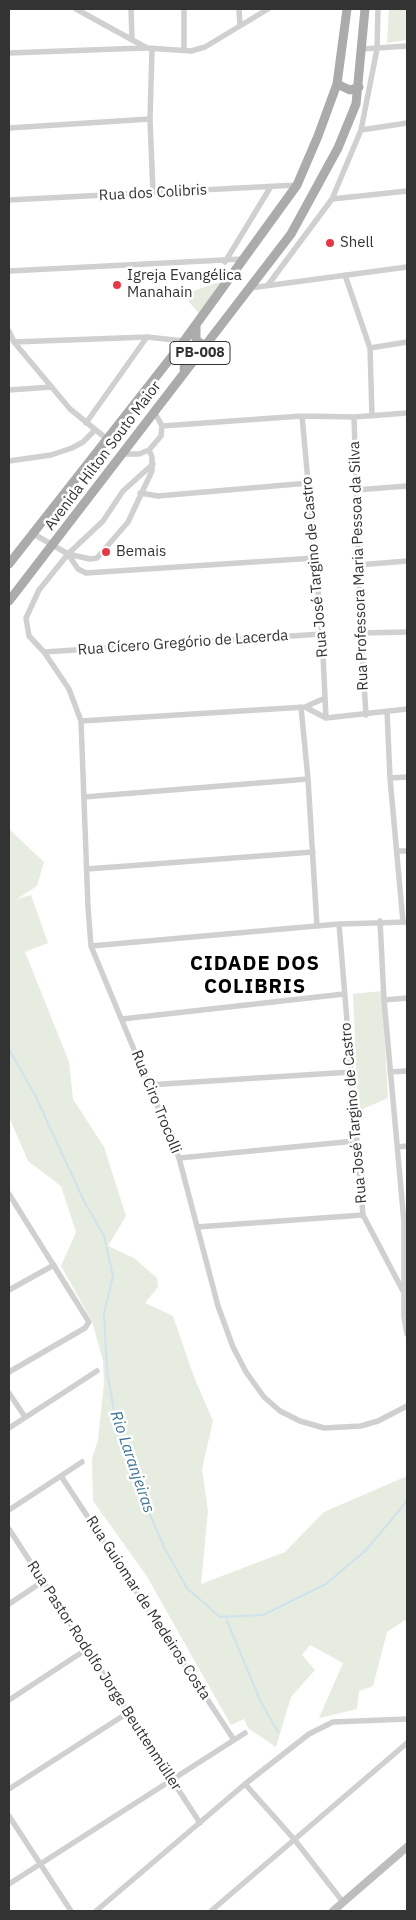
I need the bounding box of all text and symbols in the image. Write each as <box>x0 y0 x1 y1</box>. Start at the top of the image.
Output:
street label: Rua dos Colibris <box>98 181 208 205</box>
place label: Shell <box>340 234 374 252</box>
marker: Shell <box>324 237 336 249</box>
place label: Igreja Evangélica Manahain <box>127 267 242 302</box>
marker: Igreja Evangélica Manahain <box>111 279 123 291</box>
road number: PB-008 <box>170 342 230 364</box>
street label: Avenida Hilton Souto Maior <box>41 378 165 534</box>
street label: Rua Professora Maria Pessoa da Silva <box>346 441 372 691</box>
street label: Rua José Targino de Castro <box>298 476 332 658</box>
place label: Bemais <box>116 543 166 561</box>
marker: Bemais <box>100 546 112 558</box>
street label: Rua Cícero Gregório de Lacerda <box>77 627 289 659</box>
district label: CIDADE DOS COLIBRIS <box>189 952 321 999</box>
street label: Rua José Targino de Castro <box>337 1022 371 1204</box>
street label: Rua Ciro Trocolli <box>127 1048 185 1156</box>
water label: Rio Laranjeiras <box>106 1408 158 1516</box>
street label: Rua Guiomar de Medeiros Costa <box>82 1513 214 1703</box>
street label: Rua Pastor Rodolfo Jorge Beuttenmüller <box>23 1558 185 1794</box>

